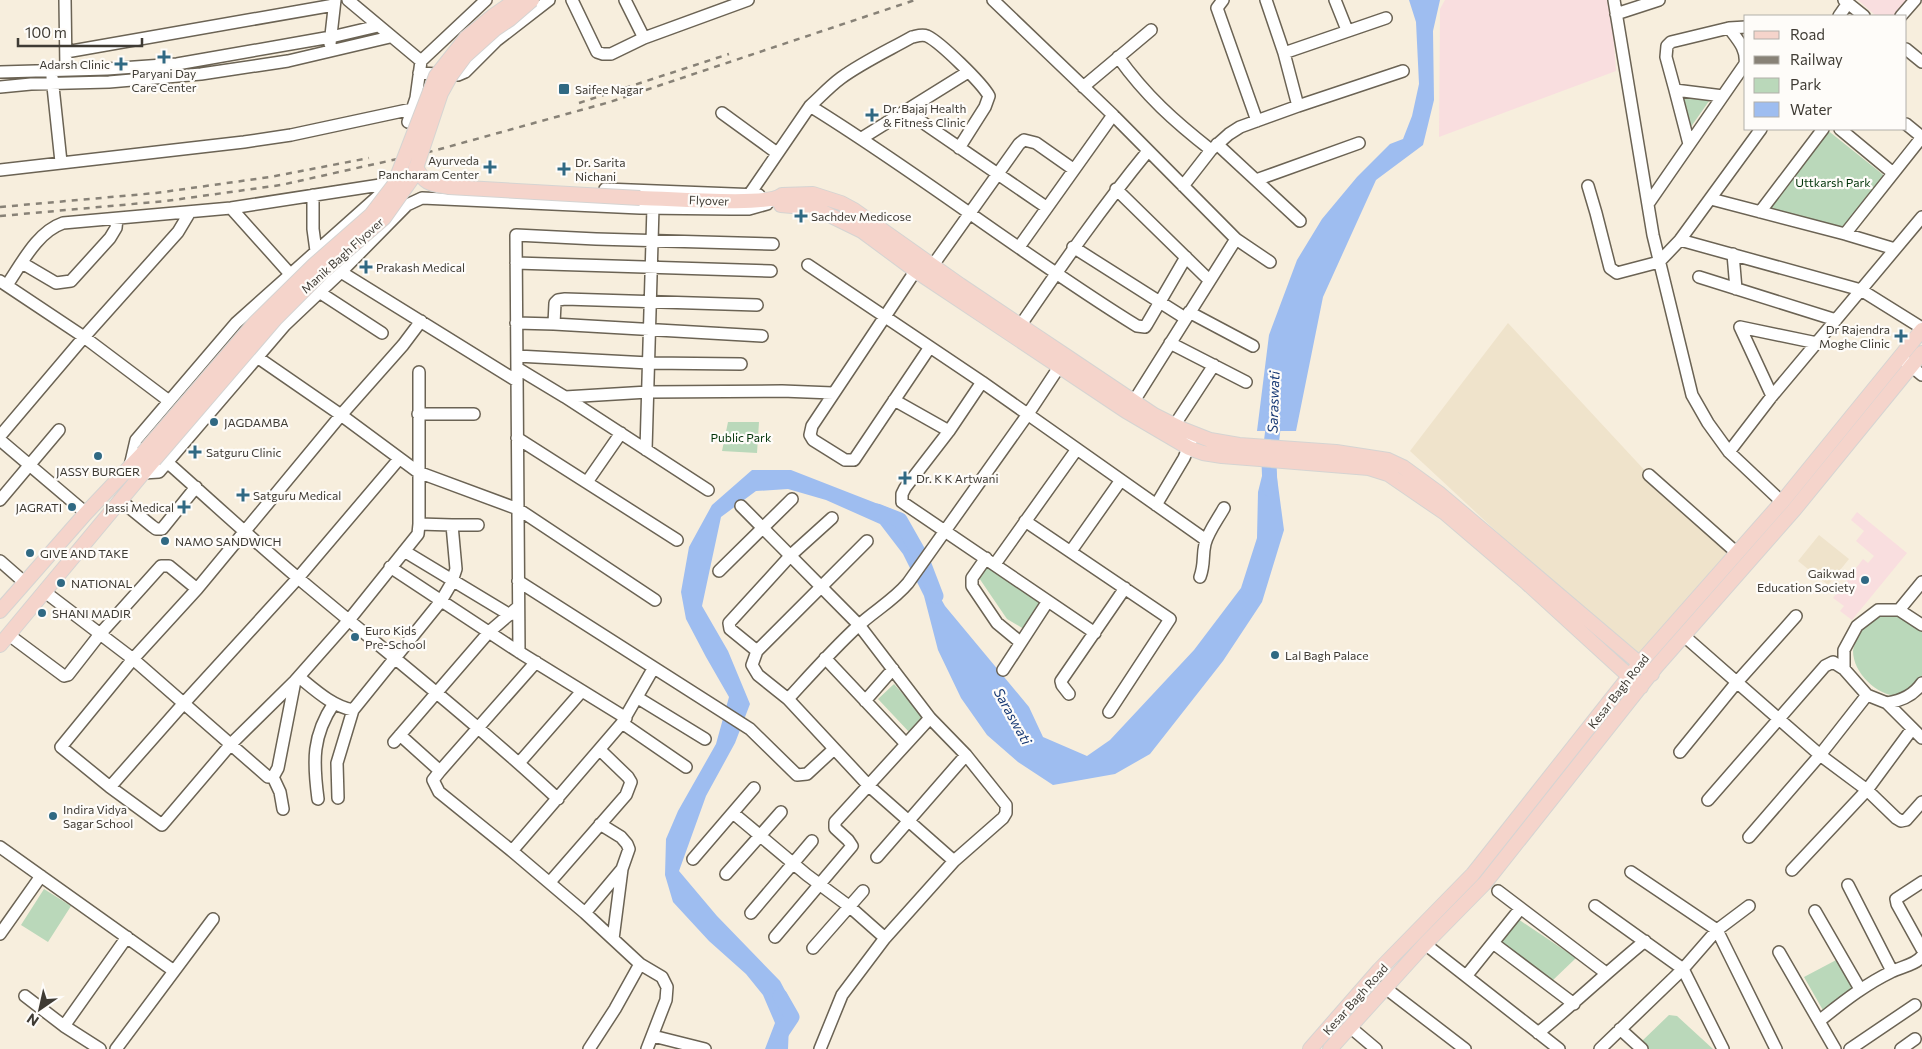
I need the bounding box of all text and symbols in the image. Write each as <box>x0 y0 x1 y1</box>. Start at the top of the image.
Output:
scale bar <box>18 15 141 47</box>
legend <box>1744 15 1907 130</box>
text: 100 m <box>25 23 67 41</box>
text: Road <box>1790 25 1825 43</box>
marker: Paryani Day Care Center <box>157 50 171 64</box>
text: Railway <box>1790 50 1843 68</box>
place label: Adarsh Clinic <box>39 57 110 71</box>
marker: Adarsh Clinic <box>114 57 128 71</box>
place label: Paryani Day Care Center <box>131 66 197 94</box>
text: Park <box>1790 75 1821 93</box>
marker: Saifee Nagar <box>557 82 571 96</box>
place label: Saifee Nagar <box>575 82 644 96</box>
text: Water <box>1790 100 1832 118</box>
place label: Dr. Bajaj Health & Fitness Clinic <box>883 101 966 129</box>
marker: Dr. Bajaj Health & Fitness Clinic <box>865 108 879 122</box>
place label: Ayurveda Pancharam Center <box>378 153 479 181</box>
place label: Dr. Sarita Nichani <box>575 155 626 183</box>
marker: Ayurveda Pancharam Center <box>483 160 497 174</box>
marker: Dr. Sarita Nichani <box>557 162 571 176</box>
park label: Uttkarsh Park <box>1795 175 1871 189</box>
street label: Flyover <box>689 192 729 208</box>
place label: Sachdev Medicose <box>811 209 911 223</box>
marker: Sachdev Medicose <box>795 210 807 222</box>
street label: Manik Bagh Flyover <box>298 214 386 296</box>
place label: Prakash Medical <box>376 260 465 274</box>
marker: Prakash Medical <box>360 261 372 273</box>
place label: Dr Rajendra Moghe Clinic <box>1819 322 1890 350</box>
marker: Dr Rajendra Moghe Clinic <box>1894 329 1908 343</box>
water label: Saraswati <box>1263 370 1283 433</box>
place label: JAGDAMBA <box>224 415 288 430</box>
marker: JAGDAMBA <box>208 416 220 428</box>
park label: Public Park <box>711 430 772 444</box>
marker: Satguru Clinic <box>188 445 202 459</box>
place label: Satguru Clinic <box>206 445 282 459</box>
marker: JASSY BURGER <box>92 450 104 462</box>
place label: JASSY BURGER <box>56 464 140 479</box>
marker: Dr. K K Artwani <box>898 471 912 485</box>
place label: Dr. K K Artwani <box>916 471 999 485</box>
place label: Satguru Medical <box>253 488 341 502</box>
marker: Satguru Medical <box>237 489 249 501</box>
place label: JAGRATI <box>15 500 62 515</box>
place label: Jassi Medical <box>105 500 174 515</box>
marker: JAGRATI <box>66 501 78 513</box>
marker: Jassi Medical <box>178 501 190 513</box>
place label: NAMO SANDWICH <box>175 534 281 548</box>
marker: NAMO SANDWICH <box>159 535 171 547</box>
place label: GIVE AND TAKE <box>40 546 128 560</box>
marker: GIVE AND TAKE <box>24 547 36 559</box>
place label: Gaikwad Education Society <box>1757 566 1855 594</box>
marker: Gaikwad Education Society <box>1859 574 1871 586</box>
place label: NATIONAL <box>71 576 132 590</box>
marker: NATIONAL <box>55 577 67 589</box>
place label: SHANI MADIR <box>52 606 131 620</box>
marker: SHANI MADIR <box>36 607 48 619</box>
place label: Euro Kids Pre-School <box>365 623 426 651</box>
marker: Euro Kids Pre-School <box>349 631 361 643</box>
place label: Lal Bagh Palace <box>1285 648 1369 662</box>
marker: Lal Bagh Palace <box>1269 649 1281 661</box>
street label: Kesar Bagh Road <box>1585 651 1651 731</box>
water label: Saraswati <box>991 685 1036 748</box>
place label: Indira Vidya Sagar School <box>63 802 133 830</box>
marker: Indira Vidya Sagar School <box>47 810 59 822</box>
street label: Kesar Bagh Road <box>1320 961 1391 1037</box>
north arrow <box>15 984 65 1034</box>
text: N <box>23 1010 42 1030</box>

